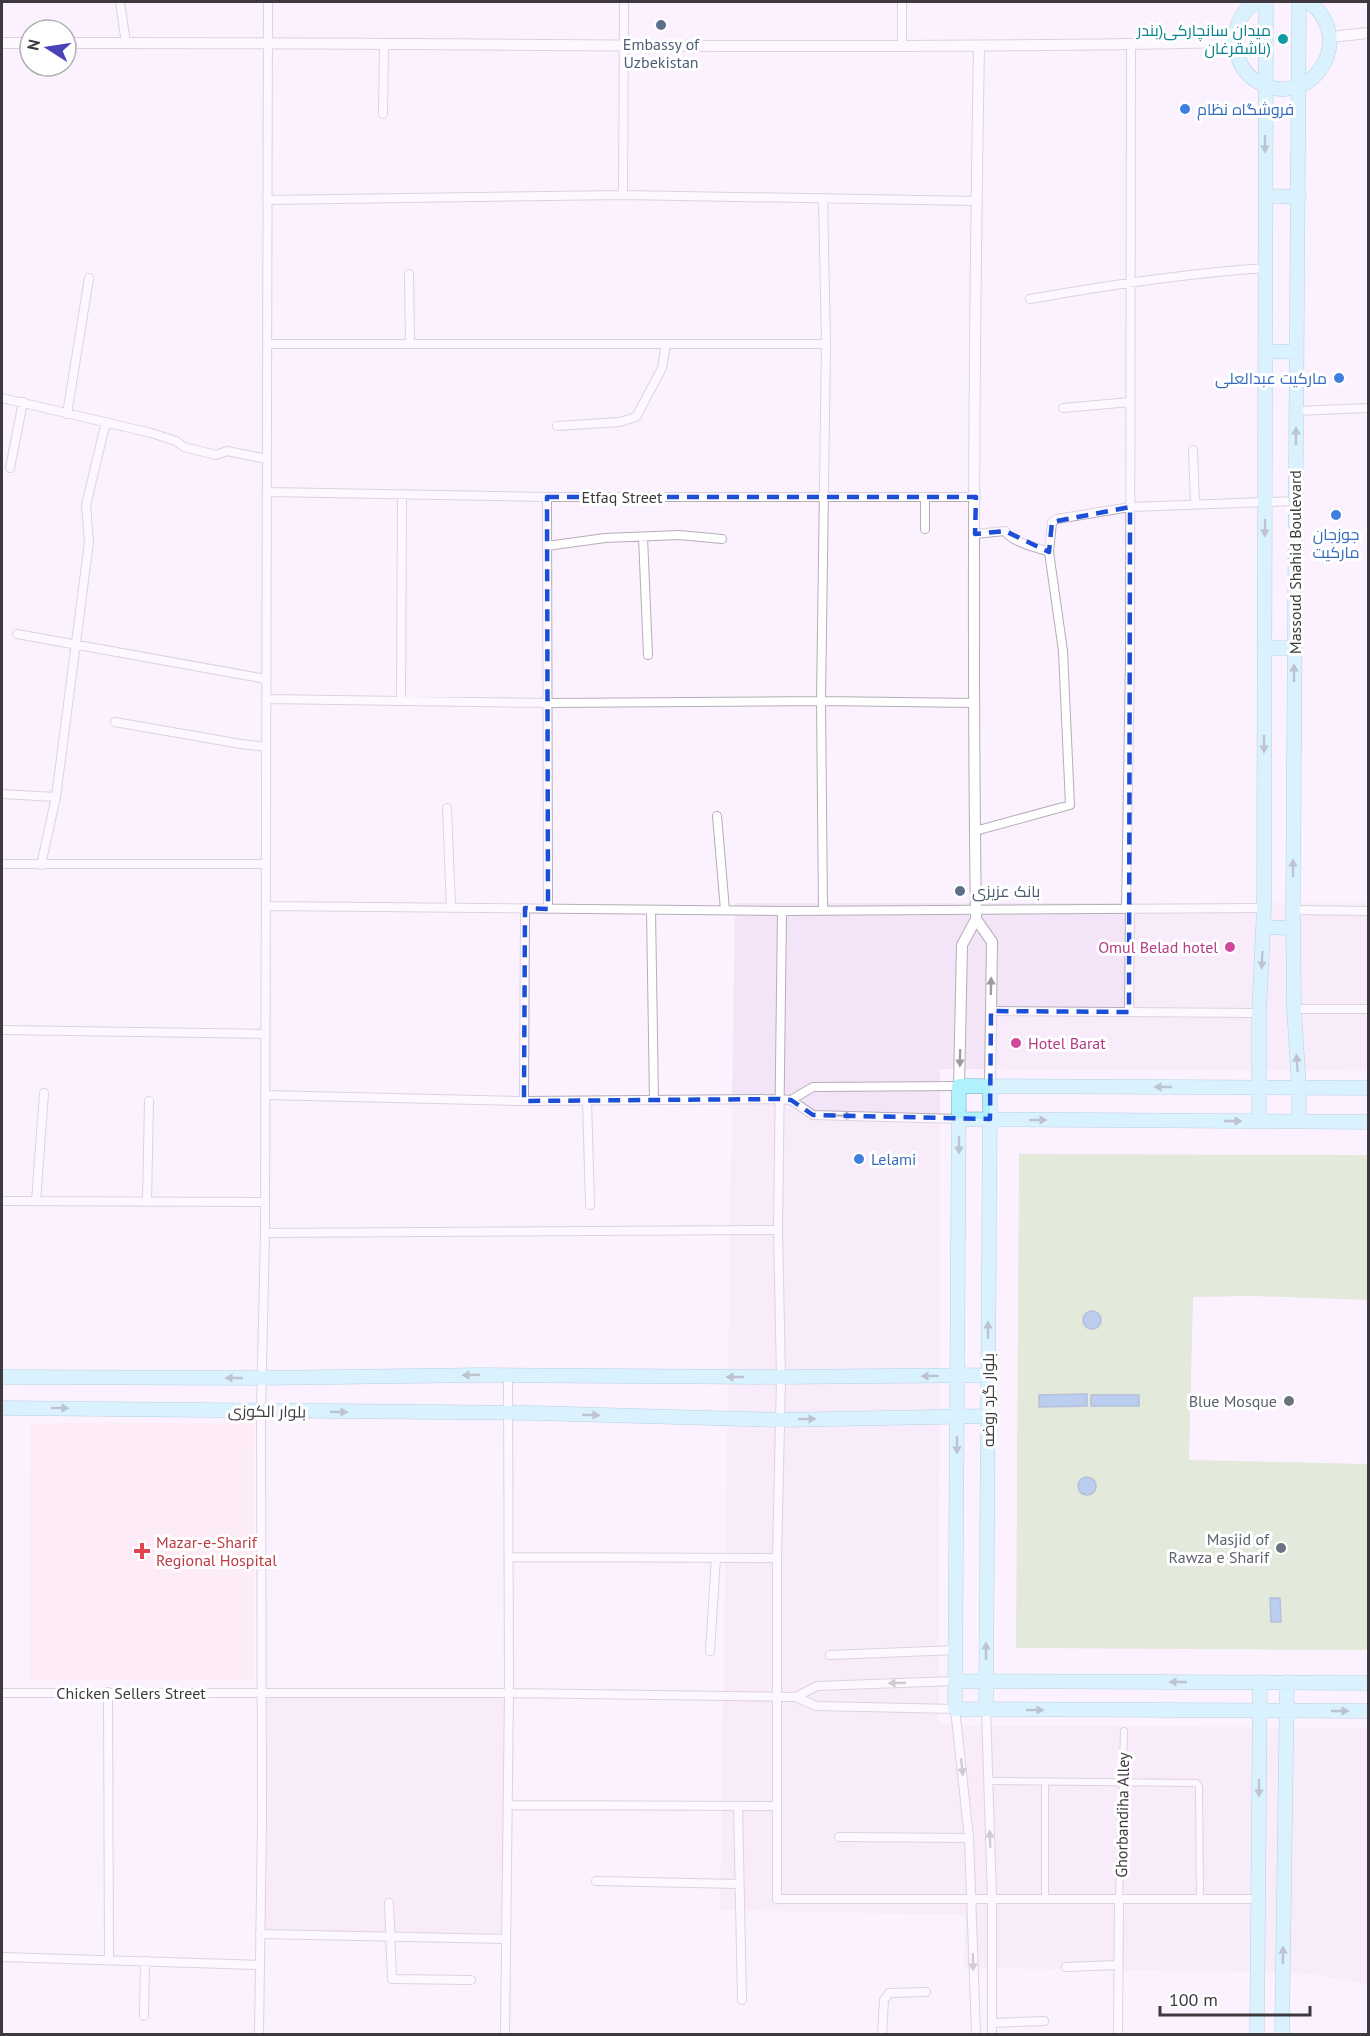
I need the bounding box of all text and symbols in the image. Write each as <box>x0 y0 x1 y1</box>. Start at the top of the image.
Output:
north arrow <box>18 18 78 78</box>
marker: Embassy of Uzbekistan <box>654 18 668 32</box>
place label: میدان سانچارکی(بندر تاشقرغان) <box>1136 20 1271 59</box>
marker: میدان سانچارکی(بندر تاشقرغان) <box>1276 32 1290 46</box>
place label: Embassy of Uzbekistan <box>623 34 700 72</box>
text: N <box>22 38 44 52</box>
place label: فروشگاه نظام <box>1197 99 1294 121</box>
marker: فروشگاه نظام <box>1178 102 1192 116</box>
one-way arrow <box>1260 134 1270 153</box>
place label: مارکیت عبدالعلی <box>1215 368 1327 389</box>
marker: مارکیت عبدالعلی <box>1332 371 1346 385</box>
one-way arrow <box>1291 427 1301 446</box>
street label: Massoud Shahid Boulevard <box>1285 470 1305 654</box>
street label: Etfaq Street <box>582 487 663 507</box>
marker: جوزجان مارکیت <box>1329 508 1343 522</box>
one-way arrow <box>1260 518 1270 537</box>
place label: جوزجان مارکیت <box>1313 524 1359 562</box>
one-way arrow <box>1290 664 1299 683</box>
one-way arrow <box>1259 734 1269 753</box>
one-way arrow <box>1288 859 1298 878</box>
place label: بانک عزیزی <box>972 881 1040 902</box>
marker: بانک عزیزی <box>953 884 967 898</box>
place label: Omul Belad hotel <box>1098 937 1218 957</box>
marker: Omul Belad hotel <box>1223 940 1237 954</box>
one-way arrow <box>1257 950 1266 969</box>
one-way arrow <box>986 976 996 995</box>
place label: Hotel Barat <box>1028 1033 1106 1053</box>
marker: Hotel Barat <box>1009 1036 1023 1050</box>
one-way arrow <box>955 1048 964 1067</box>
one-way arrow <box>1293 1053 1302 1072</box>
one-way arrow <box>1154 1082 1173 1092</box>
one-way arrow <box>835 1111 854 1121</box>
one-way arrow <box>1029 1115 1048 1125</box>
one-way arrow <box>1224 1116 1243 1126</box>
one-way arrow <box>954 1135 964 1154</box>
place label: Lelami <box>871 1149 916 1169</box>
marker: Lelami <box>852 1152 866 1166</box>
one-way arrow <box>984 1320 993 1339</box>
street label: بلوار گرد روضه <box>978 1353 998 1447</box>
one-way arrow <box>461 1371 480 1380</box>
one-way arrow <box>920 1371 939 1381</box>
one-way arrow <box>725 1372 744 1382</box>
one-way arrow <box>224 1373 243 1383</box>
place label: Blue Mosque <box>1189 1391 1277 1411</box>
marker: Blue Mosque <box>1282 1394 1296 1408</box>
street label: بلوار الکوزی <box>228 1400 306 1423</box>
one-way arrow <box>50 1404 69 1413</box>
one-way arrow <box>329 1407 348 1417</box>
one-way arrow <box>582 1410 601 1419</box>
one-way arrow <box>797 1414 816 1424</box>
one-way arrow <box>952 1435 962 1454</box>
place label: Masjid of Rawza e Sharif <box>1168 1529 1270 1567</box>
place label: Mazar-e-Sharif Regional Hospital <box>156 1532 277 1570</box>
marker: Masjid of Rawza e Sharif <box>1274 1541 1288 1555</box>
marker: Mazar-e-Sharif Regional Hospital <box>133 1542 151 1560</box>
one-way arrow <box>982 1641 991 1660</box>
one-way arrow <box>1168 1677 1187 1687</box>
one-way arrow <box>887 1679 906 1688</box>
street label: Chicken Sellers Street <box>56 1683 206 1703</box>
one-way arrow <box>1025 1705 1044 1715</box>
one-way arrow <box>1330 1706 1349 1716</box>
street label: Ghorbandiha Alley <box>1111 1752 1133 1878</box>
one-way arrow <box>957 1758 966 1777</box>
one-way arrow <box>1254 1778 1264 1797</box>
one-way arrow <box>985 1830 994 1849</box>
one-way arrow <box>1278 1946 1288 1965</box>
one-way arrow <box>968 1952 978 1971</box>
scale bar <box>1160 1979 1310 2017</box>
text: 100 m <box>1169 1988 1218 2011</box>

